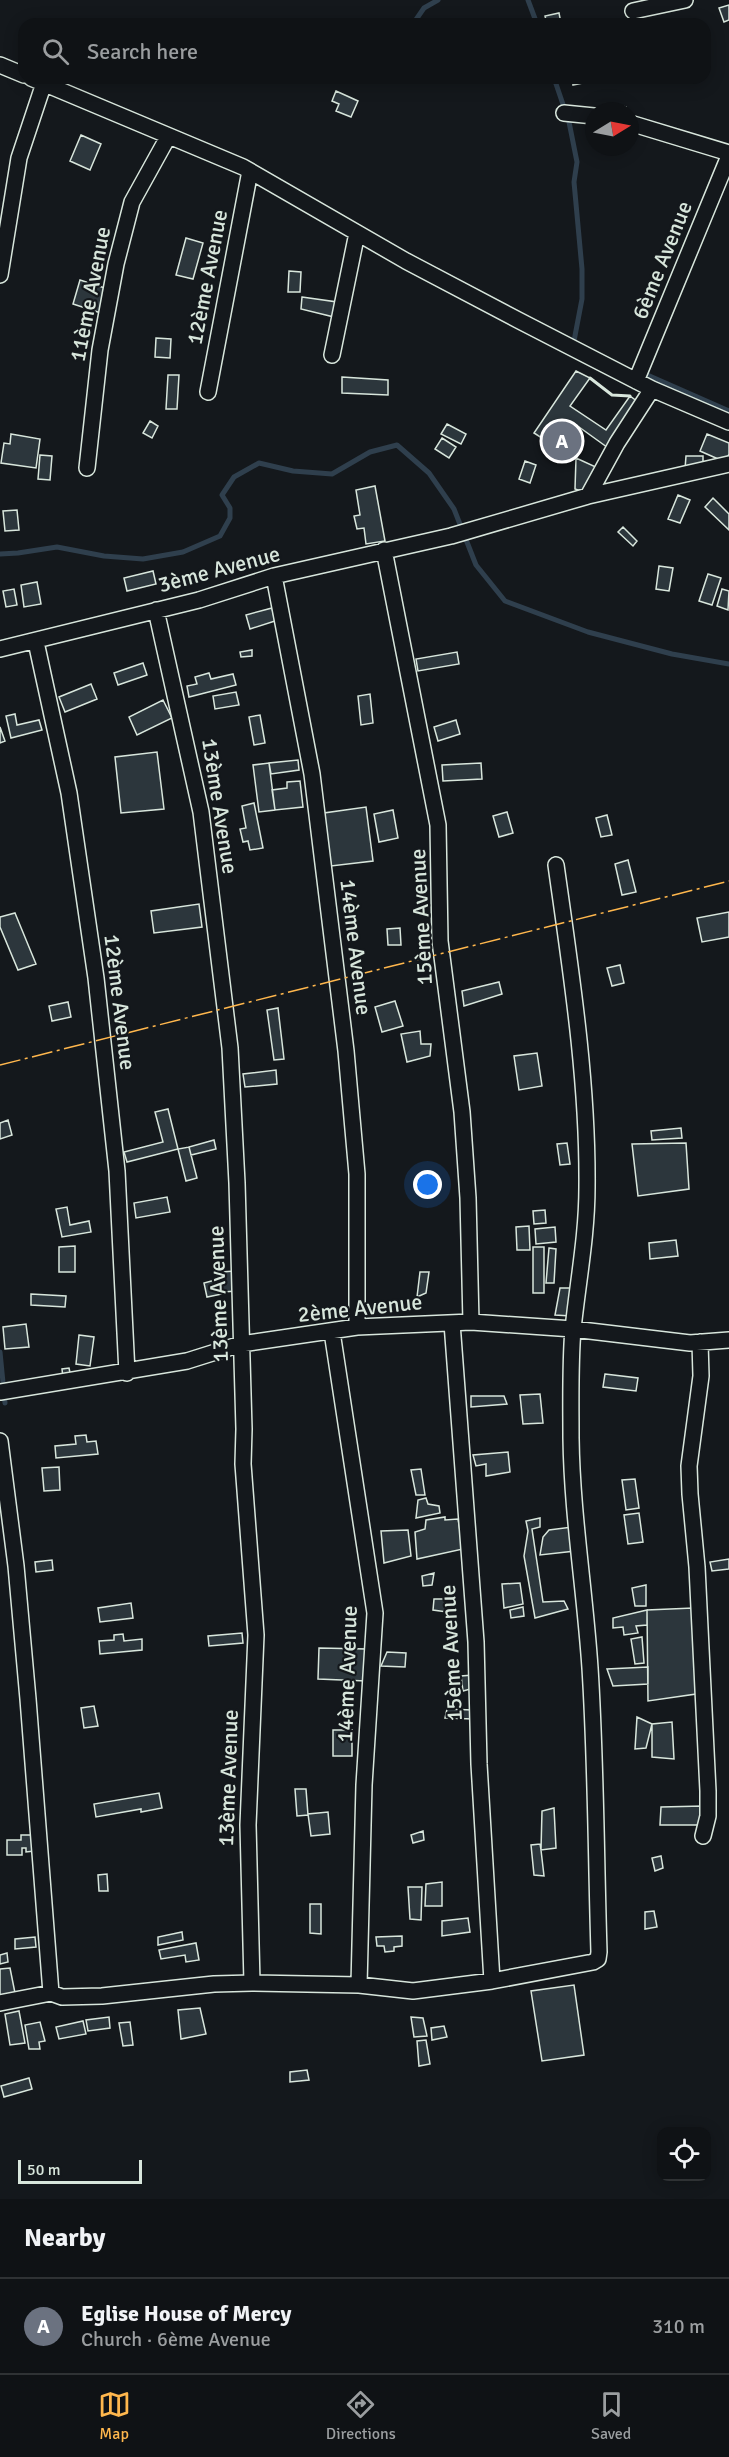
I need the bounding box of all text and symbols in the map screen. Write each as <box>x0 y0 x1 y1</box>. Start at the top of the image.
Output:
search box <box>18 18 711 84</box>
icon: search <box>39 35 72 68</box>
text: Search here <box>87 38 198 65</box>
north arrow <box>585 102 639 156</box>
street label: 6ème Avenue <box>626 197 698 323</box>
street label: 12ème Avenue <box>181 207 233 347</box>
street label: 11ème Avenue <box>64 224 116 364</box>
pin: A <box>542 418 582 464</box>
street label: 3ème Avenue <box>155 540 283 598</box>
street label: 13ème Avenue <box>196 736 244 876</box>
street label: 15ème Avenue <box>404 848 438 986</box>
street label: 14ème Avenue <box>334 877 378 1017</box>
street label: 12ème Avenue <box>98 932 142 1072</box>
your location <box>413 1170 442 1199</box>
street label: 13ème Avenue <box>202 1225 234 1363</box>
street label: 2ème Avenue <box>296 1288 424 1328</box>
street label: 15ème Avenue <box>434 1584 468 1722</box>
street label: 14ème Avenue <box>331 1605 363 1743</box>
street label: 13ème Avenue <box>212 1709 244 1847</box>
map controls <box>657 2127 711 2181</box>
button: locate <box>657 2127 711 2181</box>
scale bar <box>18 2157 142 2184</box>
text: 50 m <box>27 2160 61 2180</box>
text: Nearby <box>24 2222 105 2254</box>
text: Eglise House of Mercy <box>81 2300 291 2327</box>
text: A <box>37 2314 50 2339</box>
text: 310 m <box>652 2314 705 2339</box>
text: Church · 6ème Avenue <box>81 2327 271 2352</box>
tab: Map <box>98 2388 131 2444</box>
tab: Directions <box>326 2388 396 2444</box>
tab: Saved <box>591 2388 631 2444</box>

